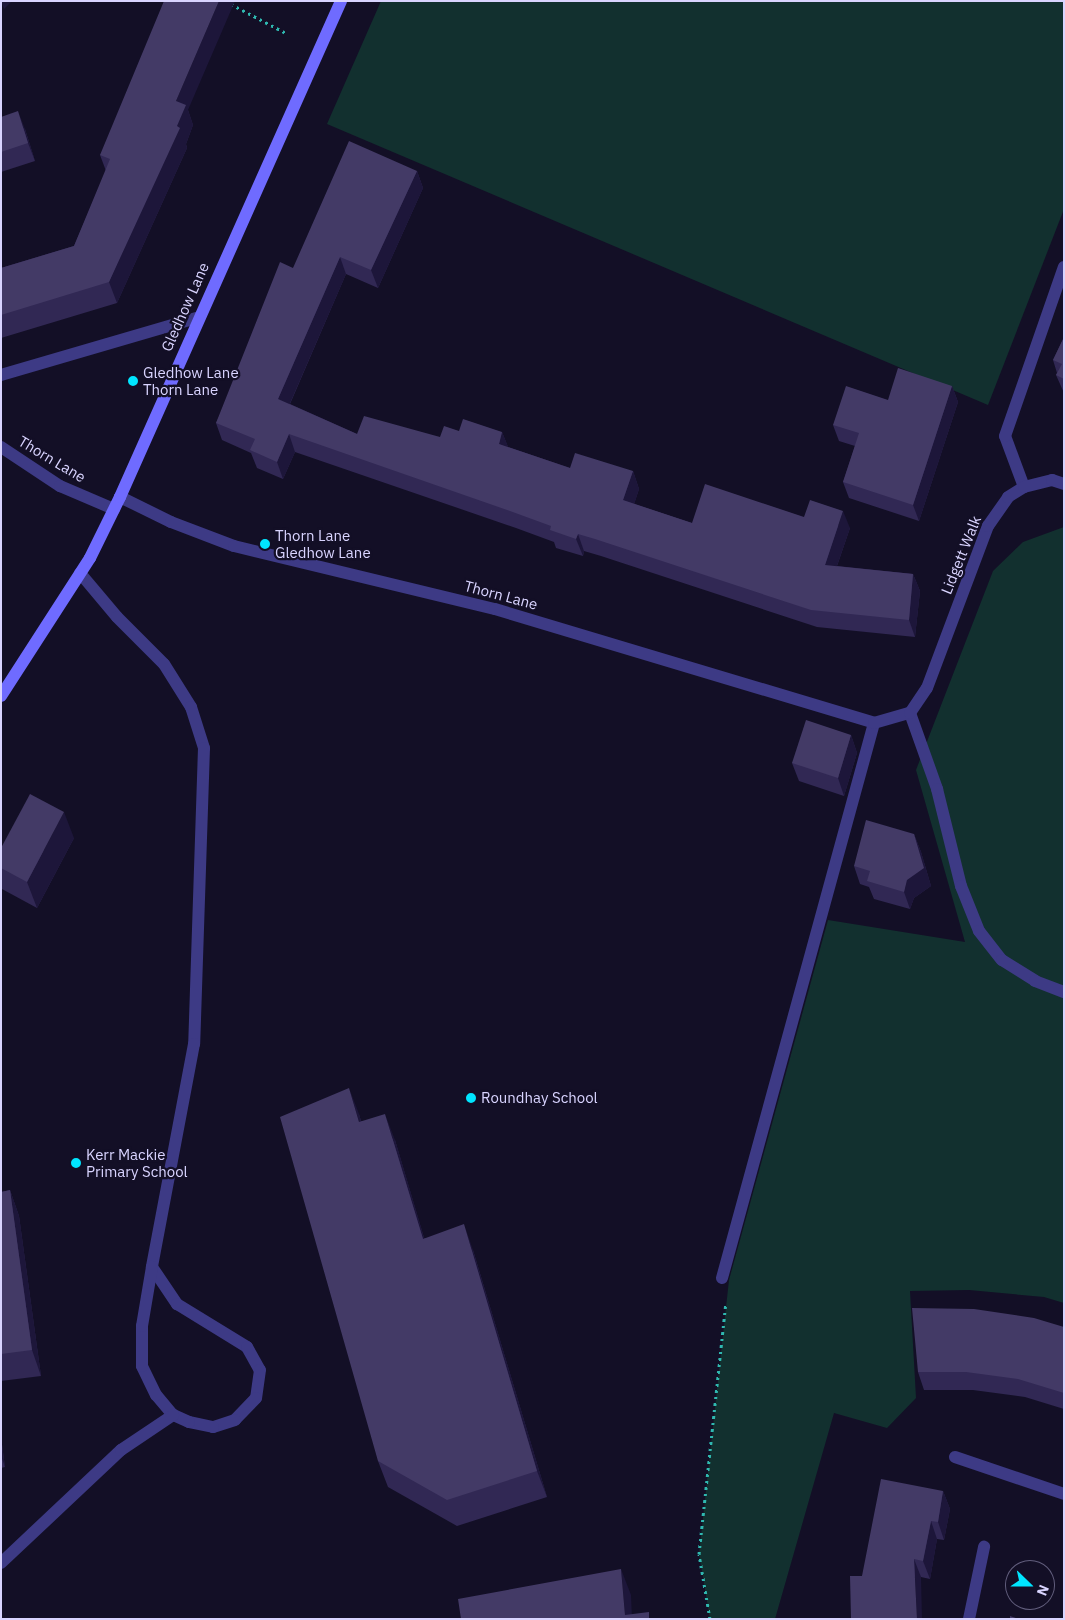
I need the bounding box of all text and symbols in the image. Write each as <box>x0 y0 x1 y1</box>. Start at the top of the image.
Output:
street label: Gledhow Lane <box>157 260 213 354</box>
place label: Gledhow Lane Thorn Lane <box>143 363 239 398</box>
marker: Gledhow Lane Thorn Lane <box>127 375 139 387</box>
street label: Thorn Lane <box>15 432 89 486</box>
street label: Lidgett Walk <box>937 513 985 597</box>
place label: Thorn Lane Gledhow Lane <box>275 526 371 561</box>
marker: Thorn Lane Gledhow Lane <box>259 538 271 550</box>
street label: Thorn Lane <box>462 577 540 613</box>
place label: Roundhay School <box>481 1089 598 1107</box>
marker: Roundhay School <box>465 1092 477 1104</box>
place label: Kerr Mackie Primary School <box>86 1145 188 1180</box>
marker: Kerr Mackie Primary School <box>70 1157 82 1169</box>
north arrow <box>1005 1560 1055 1610</box>
text: N <box>1033 1582 1053 1598</box>

